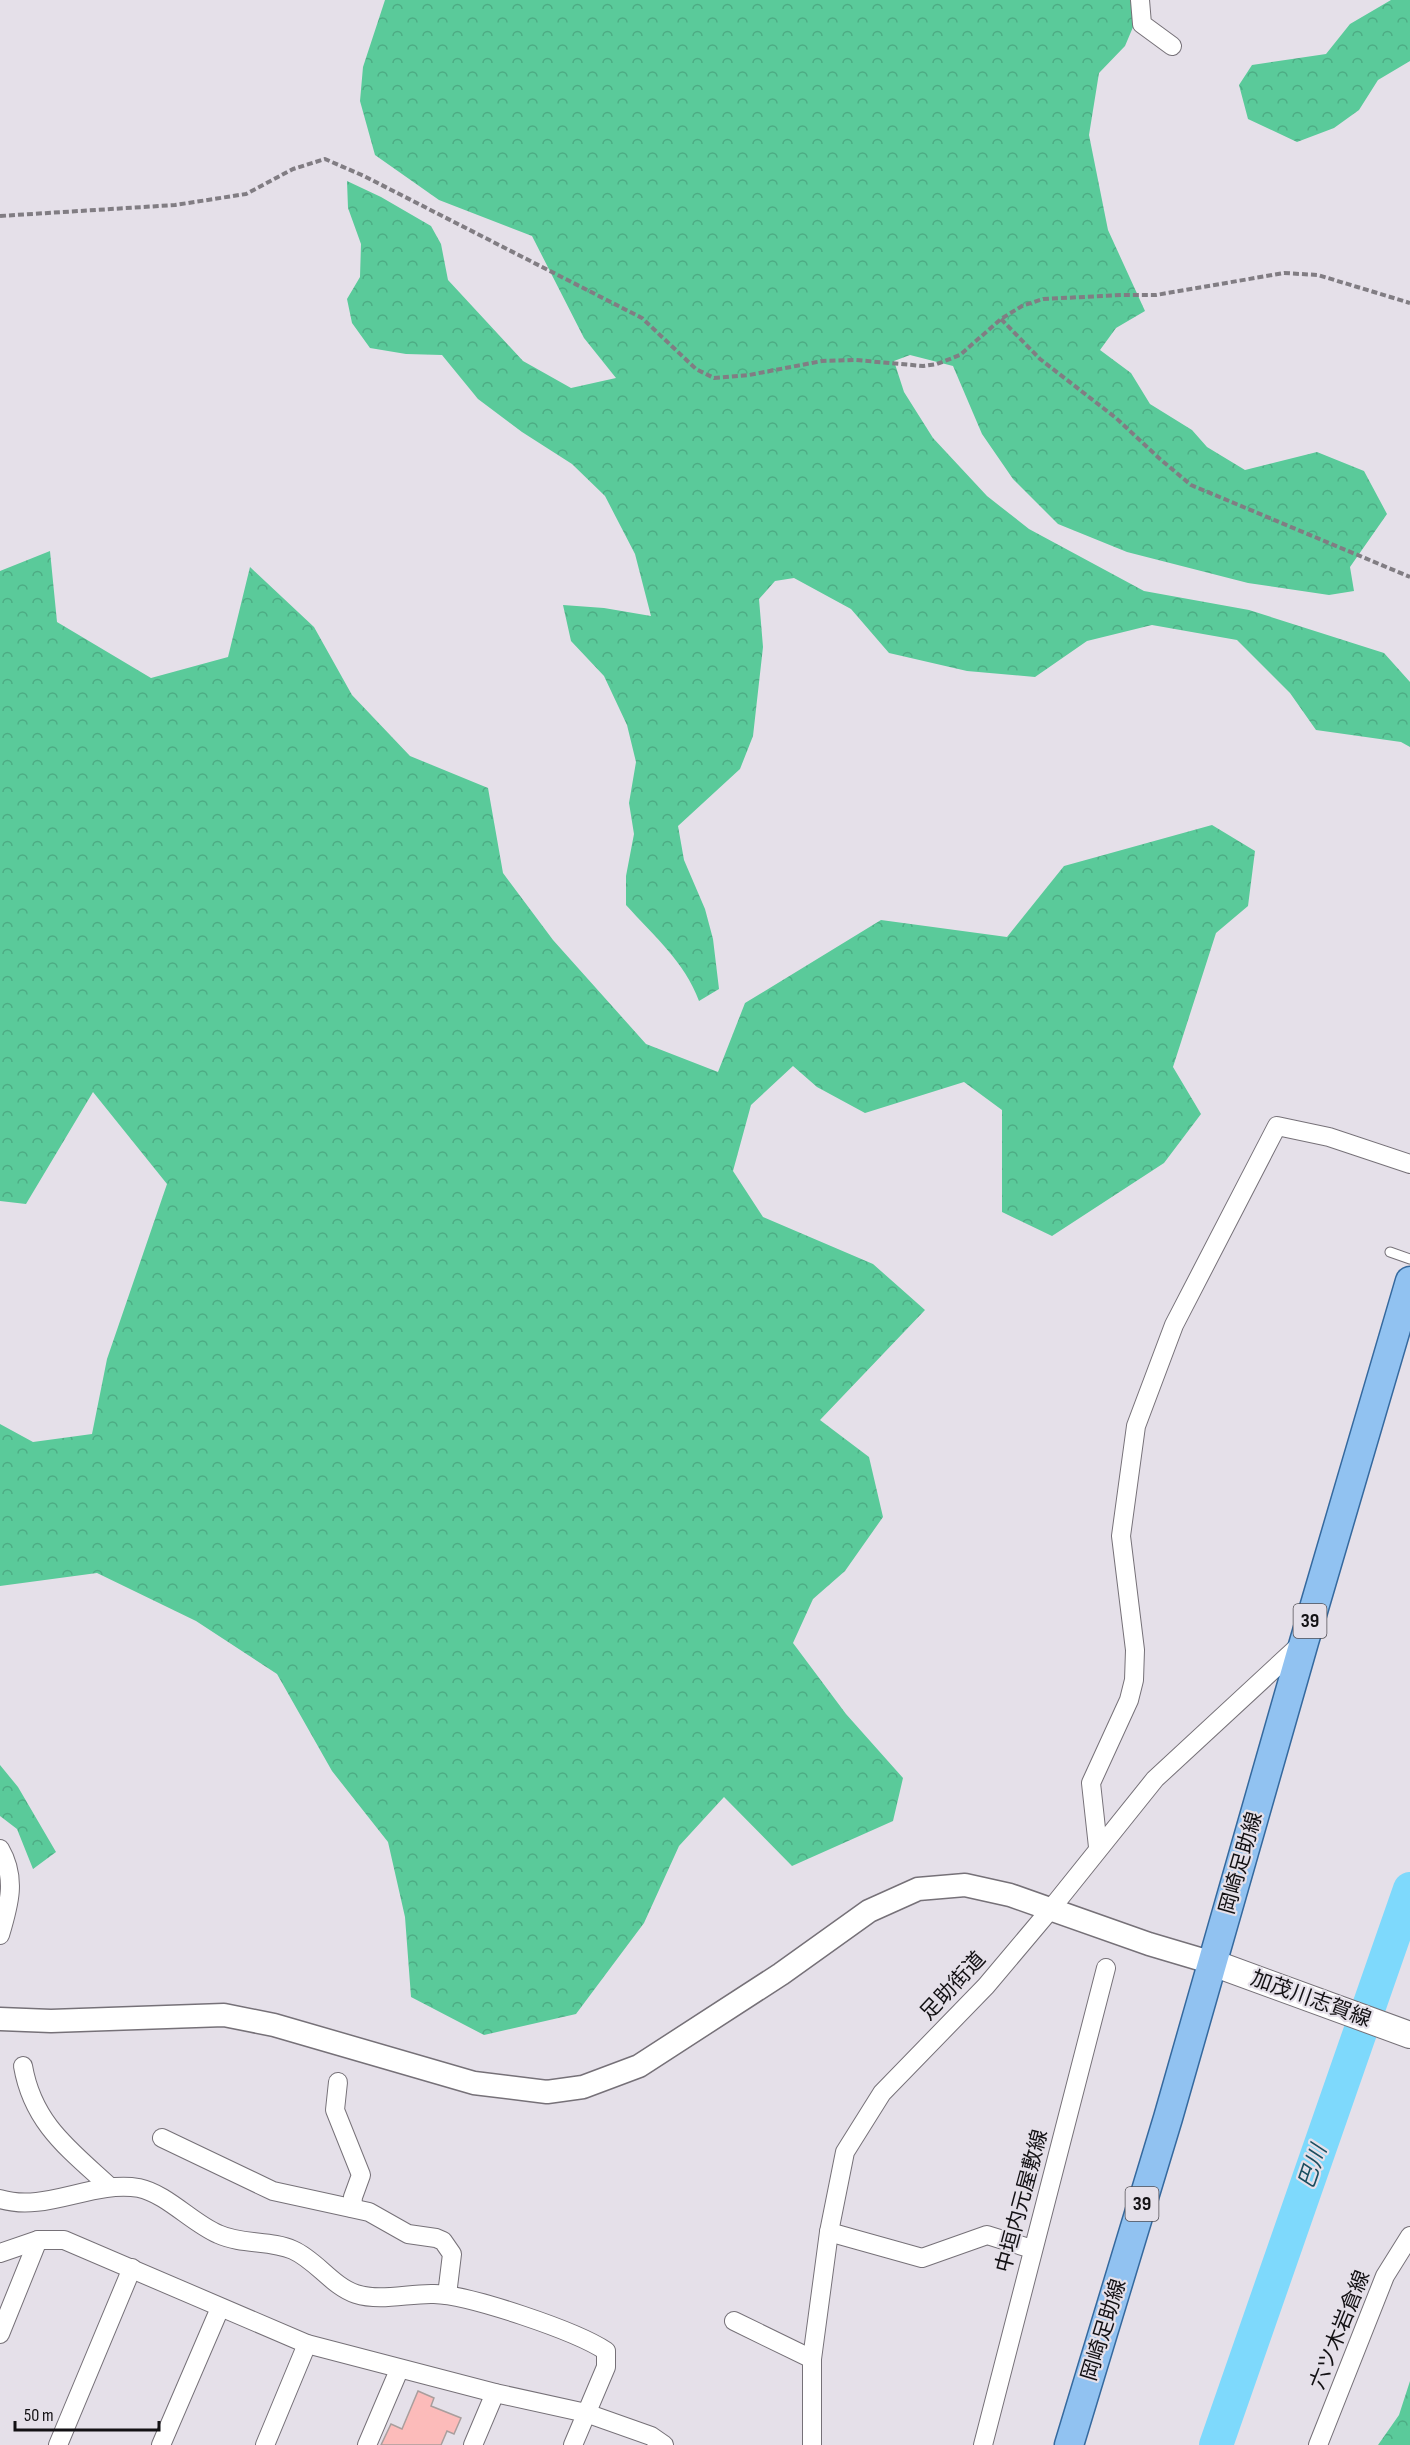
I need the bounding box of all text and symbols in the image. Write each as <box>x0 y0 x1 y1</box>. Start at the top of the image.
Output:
road number: 39 <box>1294 1604 1326 1638</box>
street label: 岡崎足助線 <box>1215 1809 1267 1917</box>
street label: 足助街道 <box>915 1947 991 2025</box>
street label: 加茂川志賀線 <box>1248 1966 1374 2032</box>
street label: 中垣内元屋敷線 <box>991 2127 1053 2275</box>
water label: 巴川 <box>1293 2140 1334 2192</box>
road number: 39 <box>1126 2187 1158 2221</box>
street label: 六ツ木岩倉線 <box>1305 2267 1375 2393</box>
street label: 岡崎足助線 <box>1077 2276 1131 2384</box>
scale bar <box>15 2394 159 2432</box>
text: 50 m <box>24 2405 54 2426</box>

